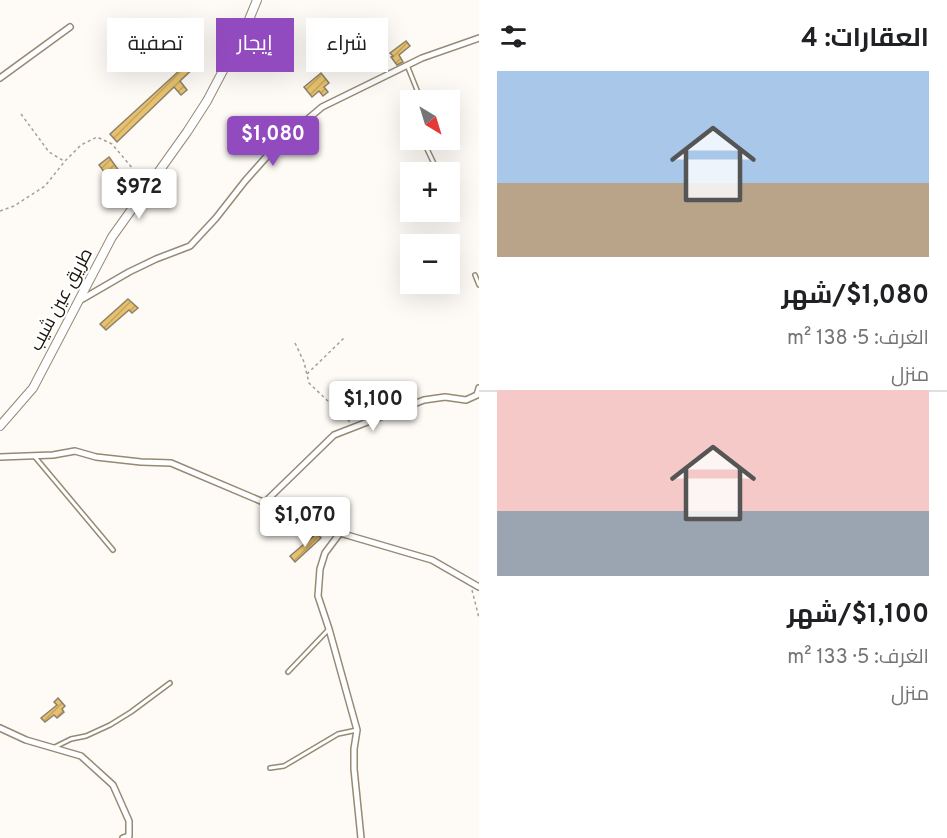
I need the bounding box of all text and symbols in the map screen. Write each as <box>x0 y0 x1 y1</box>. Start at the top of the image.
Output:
chip: تصفية <box>107 18 204 72</box>
chip: إيجار <box>216 18 294 72</box>
chip: شراء <box>306 18 388 72</box>
icon: filters <box>497 20 530 53</box>
text: العقارات: 4 <box>801 23 929 56</box>
north arrow <box>400 90 460 150</box>
map controls <box>400 90 460 294</box>
icon: home <box>659 110 767 218</box>
pin: $1,080 <box>224 116 322 167</box>
text: $1,080 <box>241 122 305 148</box>
button: + <box>400 162 460 222</box>
pin: $972 <box>103 169 175 220</box>
text: $972 <box>116 175 162 201</box>
button: − <box>400 234 460 294</box>
street label: طريق عين شيب <box>25 245 99 355</box>
text: $1,080/شهر <box>782 280 929 313</box>
text: الغرف: 5 · 138 m² <box>787 326 929 352</box>
text: منزل <box>891 363 929 389</box>
pin: $1,100 <box>324 381 422 432</box>
text: $1,100 <box>343 387 403 413</box>
icon: home <box>659 429 767 537</box>
pin: $1,070 <box>256 497 354 548</box>
text: $1,070 <box>274 503 336 529</box>
text: $1,100/شهر <box>787 599 929 632</box>
text: الغرف: 5 · 133 m² <box>787 645 929 671</box>
text: منزل <box>891 682 929 708</box>

